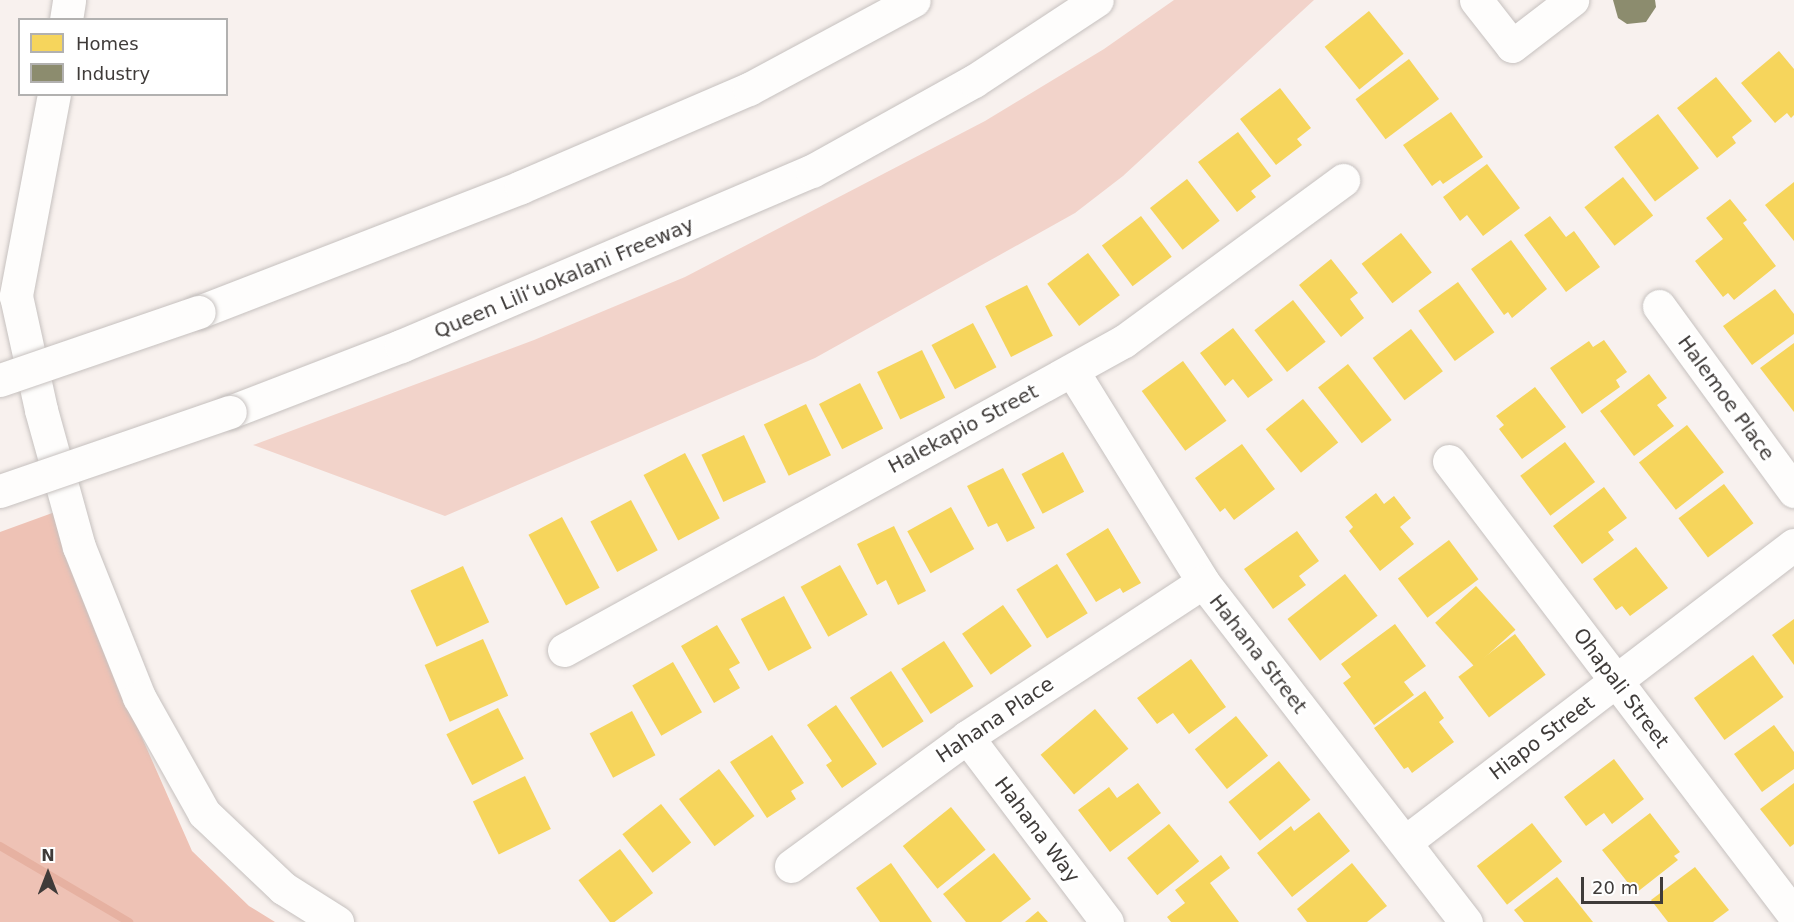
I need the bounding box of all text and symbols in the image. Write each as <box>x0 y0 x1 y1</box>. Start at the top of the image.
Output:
legend <box>18 18 228 96</box>
text: Homes <box>76 33 139 54</box>
text: Industry <box>76 63 150 84</box>
street label: Queen Liliʻuokalani Freeway <box>430 212 698 344</box>
street label: Halemoe Place <box>1673 331 1779 465</box>
street label: Halekapio Street <box>884 379 1042 479</box>
street label: Hahana Street <box>1204 590 1312 718</box>
street label: Ohapali Street <box>1568 623 1674 753</box>
street label: Hahana Place <box>932 672 1058 768</box>
street label: Hiapo Street <box>1485 691 1599 785</box>
street label: Hahana Way <box>989 772 1085 888</box>
north arrow <box>18 844 78 904</box>
text: N <box>41 846 55 865</box>
scale bar <box>1584 865 1666 903</box>
text: 20 m <box>1592 877 1638 898</box>

